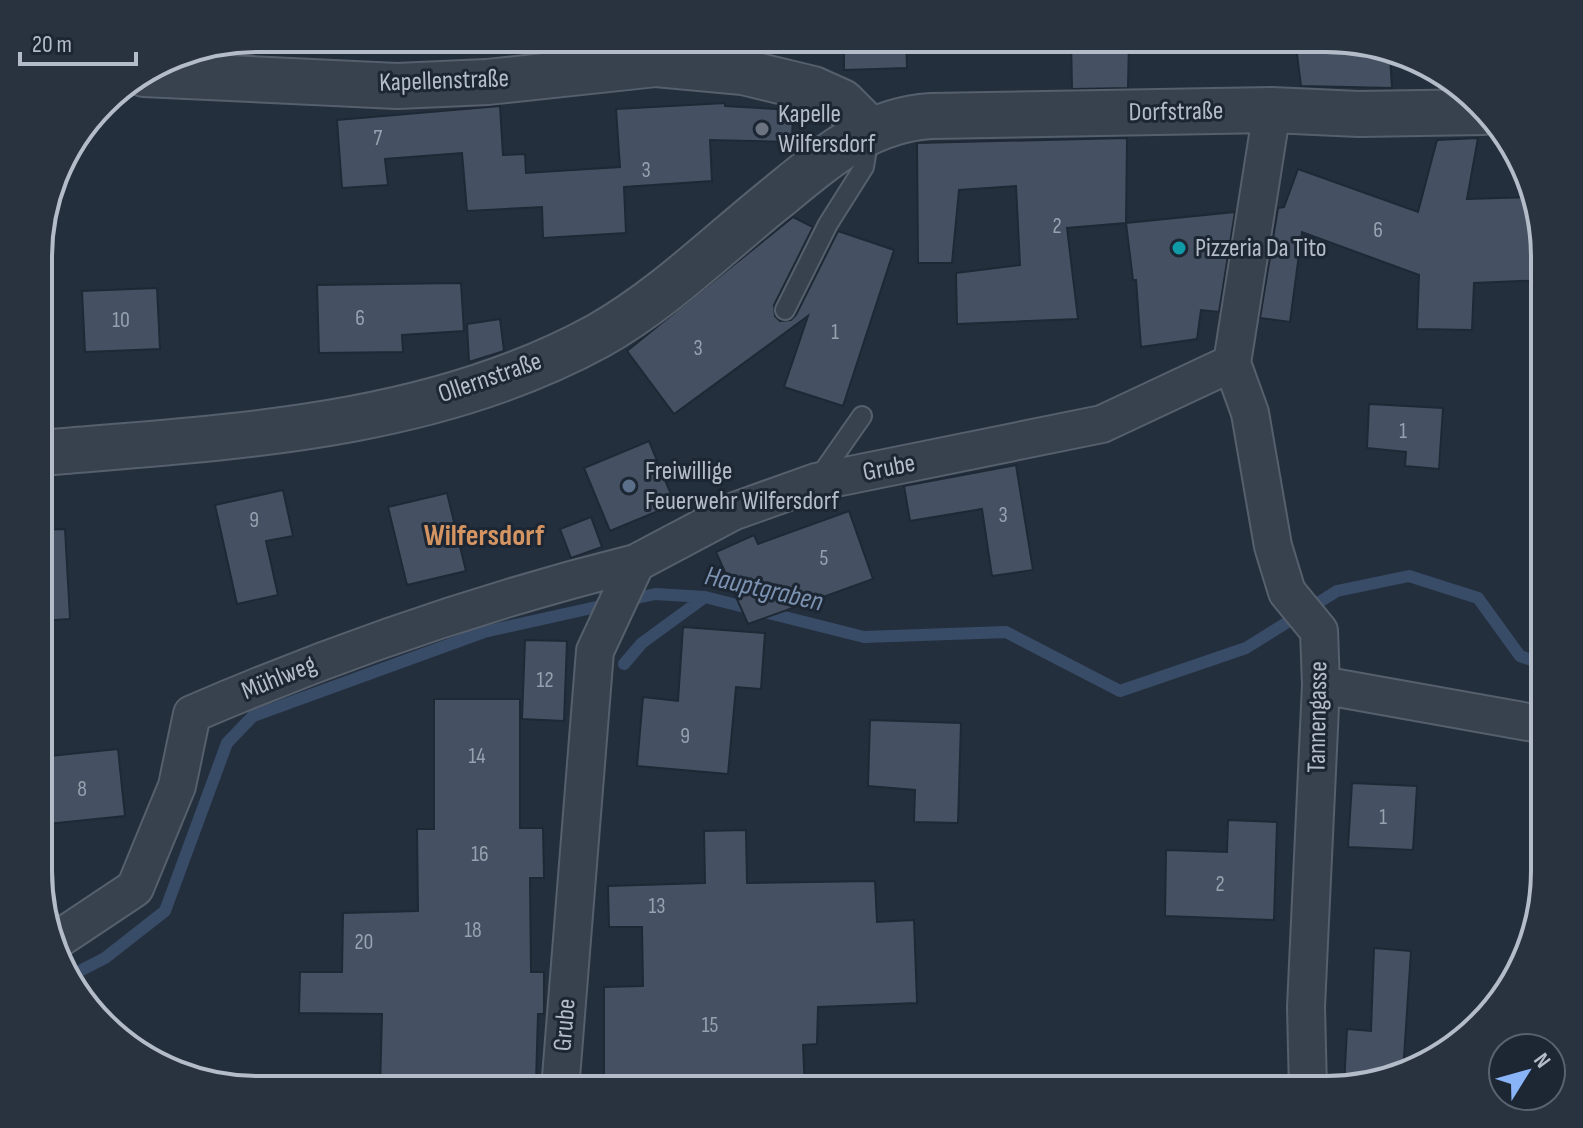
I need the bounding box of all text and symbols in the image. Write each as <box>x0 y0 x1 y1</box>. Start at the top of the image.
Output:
scale bar <box>20 16 136 66</box>
text: 20 m <box>32 30 72 59</box>
street label: Kapellenstraße <box>379 63 509 99</box>
street label: Dorfstraße <box>1128 96 1224 128</box>
place label: Kapelle Wilfersdorf <box>778 99 876 160</box>
marker: Kapelle Wilfersdorf <box>753 120 771 138</box>
house number: 7 <box>374 125 383 152</box>
house number: 3 <box>641 157 651 184</box>
house number: 2 <box>1052 213 1062 240</box>
house number: 6 <box>1373 217 1383 244</box>
place label: Pizzeria Da Tito <box>1195 233 1327 264</box>
marker: Pizzeria Da Tito <box>1170 239 1188 257</box>
house number: 6 <box>355 305 365 332</box>
house number: 10 <box>112 307 130 334</box>
house number: 1 <box>831 319 839 346</box>
house number: 3 <box>693 335 703 362</box>
street label: Ollernstraße <box>434 346 546 410</box>
house number: 1 <box>1399 418 1407 445</box>
street label: Grube <box>860 448 918 488</box>
place label: Freiwillige Feuerwehr Wilfersdorf <box>645 456 840 517</box>
marker: Freiwillige Feuerwehr Wilfersdorf <box>620 477 638 495</box>
house number: 3 <box>998 502 1008 529</box>
house number: 9 <box>249 507 259 534</box>
district label: Wilfersdorf <box>424 518 545 554</box>
house number: 5 <box>820 545 829 572</box>
water label: Hauptgraben <box>702 559 827 619</box>
street label: Mühlweg <box>237 649 321 707</box>
street label: Tannengasse <box>1302 661 1334 773</box>
house number: 12 <box>536 667 554 694</box>
house number: 9 <box>680 723 690 750</box>
house number: 14 <box>469 743 485 770</box>
house number: 8 <box>77 776 87 803</box>
house number: 1 <box>1379 804 1387 831</box>
house number: 16 <box>471 841 489 868</box>
house number: 2 <box>1215 871 1225 898</box>
house number: 13 <box>649 893 665 920</box>
house number: 18 <box>464 917 482 944</box>
house number: 20 <box>355 929 373 956</box>
street label: Grube <box>547 997 583 1053</box>
house number: 15 <box>702 1012 718 1039</box>
north arrow <box>1487 1032 1567 1112</box>
text: N <box>1527 1048 1556 1074</box>

